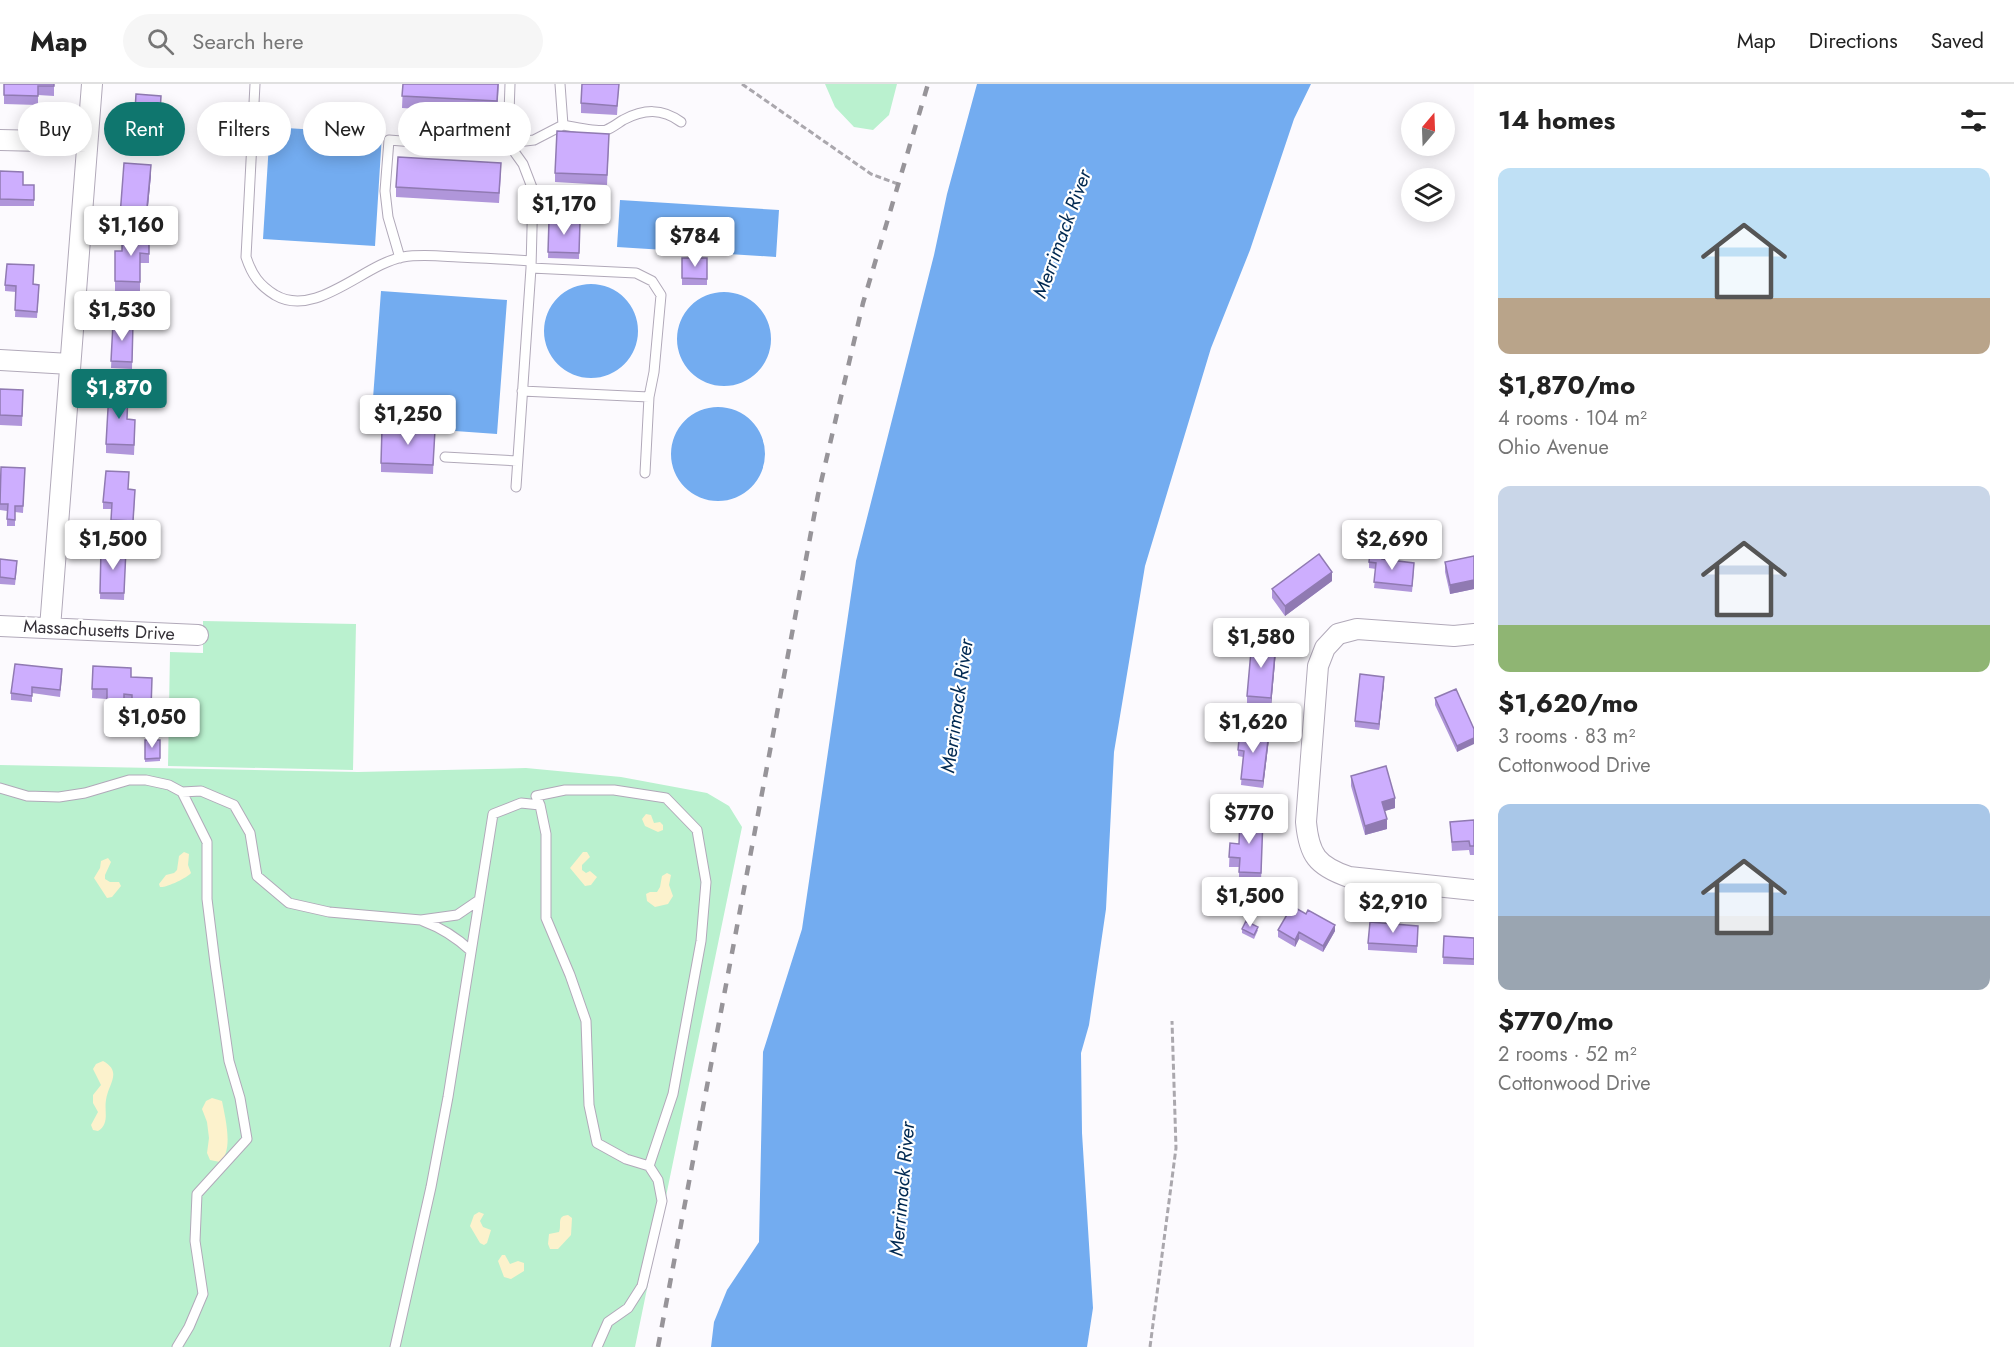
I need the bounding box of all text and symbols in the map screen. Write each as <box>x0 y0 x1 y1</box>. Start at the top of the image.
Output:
search box <box>123 14 543 68</box>
text: Map <box>30 21 87 62</box>
icon: search <box>144 25 177 58</box>
text: Search here <box>192 25 304 57</box>
text: Map <box>1737 26 1776 56</box>
text: Directions <box>1809 26 1898 56</box>
text: Saved <box>1931 26 1984 56</box>
text: 14 homes <box>1498 101 1615 139</box>
chip: Buy <box>18 102 92 156</box>
chip: Rent <box>104 102 185 156</box>
chip: Filters <box>197 102 291 156</box>
chip: New <box>303 102 386 156</box>
chip: Apartment <box>398 102 531 156</box>
north arrow <box>1401 102 1455 156</box>
map controls <box>1401 102 1455 222</box>
icon: filters <box>1957 104 1990 137</box>
water label: Merrimack River <box>1025 164 1099 302</box>
button: layers <box>1401 168 1455 222</box>
pin: $1,170 <box>515 185 613 236</box>
text: $1,170 <box>532 190 596 219</box>
pin: $1,160 <box>82 206 180 257</box>
icon: home <box>1690 207 1798 315</box>
text: $1,160 <box>98 211 164 240</box>
pin: $784 <box>659 217 731 268</box>
text: $784 <box>670 222 721 251</box>
pin: $1,530 <box>73 291 171 342</box>
text: $1,530 <box>88 296 156 325</box>
text: $1,870/mo <box>1498 366 1635 404</box>
pin: $1,870 <box>70 369 168 420</box>
text: $1,870 <box>86 374 152 403</box>
pin: $1,250 <box>359 395 457 446</box>
text: $1,250 <box>374 400 442 429</box>
text: 4 rooms · 104 m² <box>1498 404 1647 433</box>
text: Ohio Avenue <box>1498 433 1609 462</box>
pin: $1,500 <box>64 520 162 571</box>
pin: $2,690 <box>1343 520 1441 571</box>
text: $1,500 <box>79 525 147 554</box>
text: $2,690 <box>1356 525 1428 554</box>
icon: home <box>1690 525 1798 633</box>
street label: Massachusetts Drive <box>23 613 175 647</box>
pin: $1,580 <box>1212 618 1310 669</box>
text: $1,580 <box>1227 623 1295 652</box>
water label: Merrimack River <box>933 636 981 775</box>
text: $1,620/mo <box>1498 684 1638 722</box>
pin: $1,050 <box>103 698 201 749</box>
text: $1,050 <box>118 703 186 732</box>
pin: $1,620 <box>1204 703 1302 754</box>
text: $1,620 <box>1219 708 1287 737</box>
text: 3 rooms · 83 m² <box>1498 722 1635 751</box>
text: Cottonwood Drive <box>1498 751 1651 780</box>
pin: $770 <box>1213 794 1285 845</box>
text: $770 <box>1224 799 1274 828</box>
icon: home <box>1690 843 1798 951</box>
pin: $1,500 <box>1201 877 1299 928</box>
text: $1,500 <box>1216 882 1284 911</box>
pin: $2,910 <box>1344 883 1442 934</box>
text: $2,910 <box>1359 888 1427 917</box>
text: $770/mo <box>1498 1002 1613 1040</box>
text: 2 rooms · 52 m² <box>1498 1040 1637 1069</box>
text: Cottonwood Drive <box>1498 1069 1651 1098</box>
water label: Merrimack River <box>882 1119 922 1257</box>

